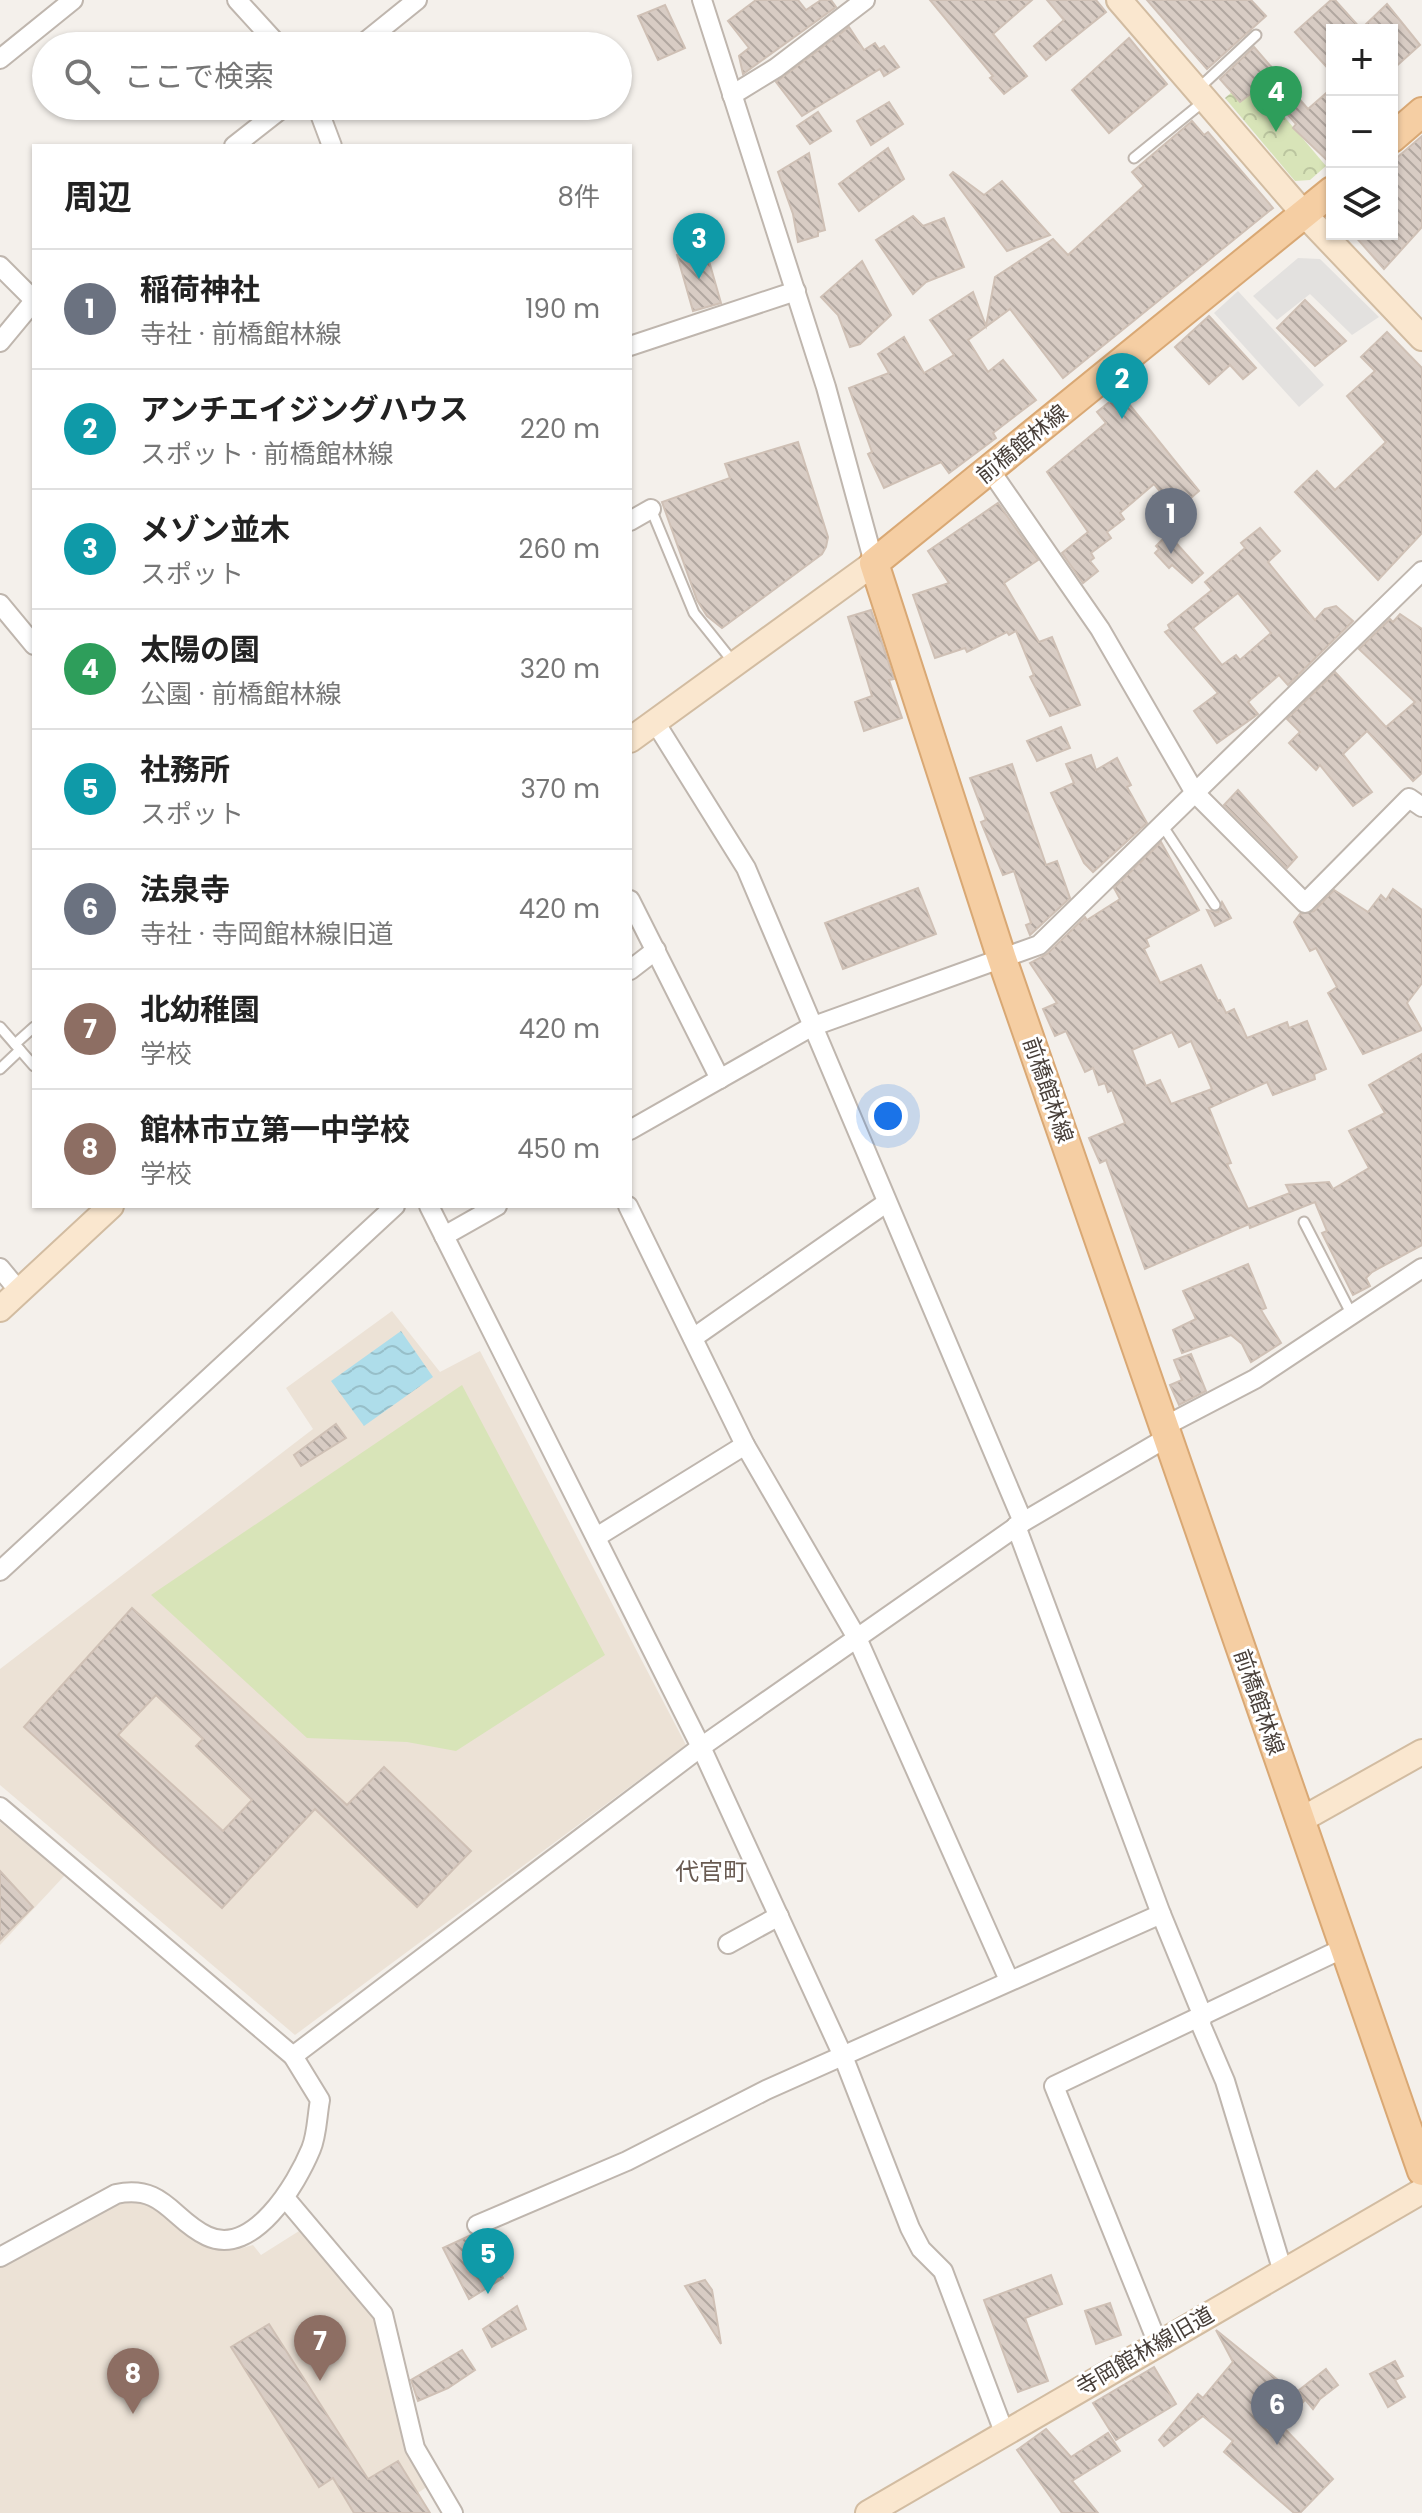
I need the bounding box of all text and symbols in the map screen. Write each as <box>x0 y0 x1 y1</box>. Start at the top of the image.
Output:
map controls <box>1326 24 1398 240</box>
button: + <box>1326 24 1398 96</box>
search box <box>32 32 632 120</box>
icon: search <box>60 54 104 98</box>
text: ここで検索 <box>124 55 274 98</box>
pin: 4 <box>1250 66 1302 132</box>
button: − <box>1326 96 1398 168</box>
button: layers <box>1326 168 1398 240</box>
text: 周辺 <box>64 173 132 221</box>
text: 8件 <box>558 179 600 215</box>
pin: 3 <box>673 213 725 279</box>
text: 稲荷神社 <box>140 268 260 311</box>
text: 1 <box>85 291 95 327</box>
text: 190 m <box>525 291 600 327</box>
text: 寺社 · 前橋館林線 <box>140 316 341 352</box>
pin: 2 <box>1096 353 1148 419</box>
text: アンチエイジングハウス <box>140 388 469 431</box>
street label: 前橋館林線 <box>969 397 1075 491</box>
text: 2 <box>83 411 97 447</box>
text: 220 m <box>520 411 600 447</box>
text: スポット · 前橋館林線 <box>140 436 393 472</box>
pin: 1 <box>1145 488 1197 554</box>
text: メゾン並木 <box>140 508 290 551</box>
text: 3 <box>82 531 98 567</box>
text: 260 m <box>518 531 600 567</box>
text: スポット <box>140 556 244 592</box>
text: 太陽の園 <box>140 628 260 671</box>
text: 4 <box>81 651 99 687</box>
text: 320 m <box>520 651 600 687</box>
text: 公園 · 前橋館林線 <box>140 676 341 712</box>
text: 社務所 <box>140 748 230 791</box>
text: 5 <box>82 771 98 807</box>
text: 370 m <box>520 771 600 807</box>
text: スポット <box>140 796 244 832</box>
text: 法泉寺 <box>140 868 230 911</box>
text: 6 <box>82 891 98 927</box>
text: 420 m <box>519 891 600 927</box>
text: 寺社 · 寺岡館林線旧道 <box>140 916 393 952</box>
text: 北幼稚園 <box>140 988 260 1031</box>
text: 7 <box>83 1011 97 1047</box>
text: 420 m <box>519 1011 600 1047</box>
street label: 前橋館林線 <box>1015 1033 1081 1147</box>
text: 学校 <box>140 1036 192 1072</box>
your location <box>868 1096 908 1136</box>
text: 館林市立第一中学校 <box>140 1108 410 1151</box>
text: 8 <box>82 1131 98 1167</box>
text: 450 m <box>517 1131 600 1167</box>
text: 学校 <box>140 1156 192 1192</box>
street label: 前橋館林線 <box>1226 1645 1292 1759</box>
district label: 代官町 <box>675 1855 747 1888</box>
pin: 5 <box>462 2228 514 2294</box>
street label: 寺岡館林線旧道 <box>1071 2299 1219 2403</box>
pin: 7 <box>294 2315 346 2381</box>
pin: 8 <box>107 2348 159 2414</box>
pin: 6 <box>1251 2379 1303 2445</box>

